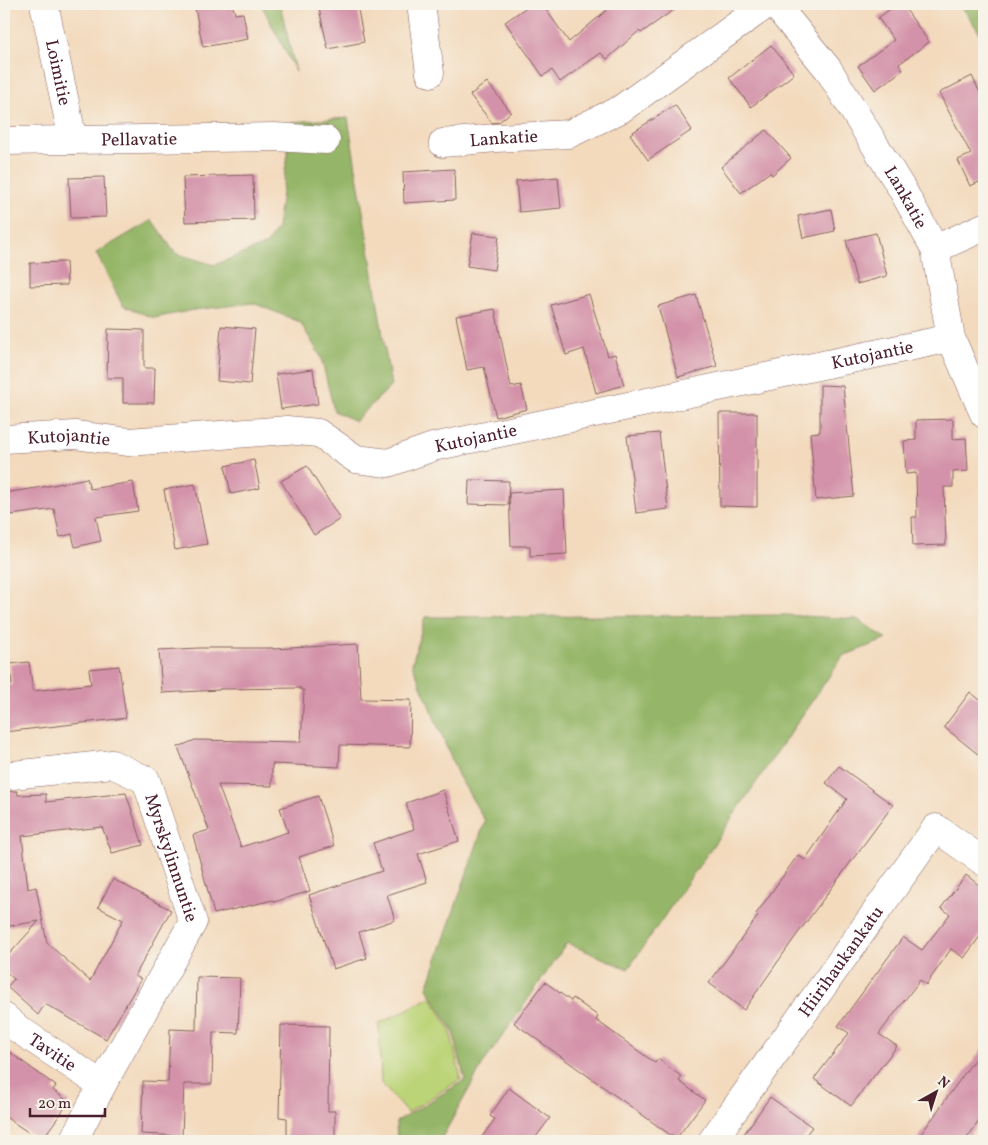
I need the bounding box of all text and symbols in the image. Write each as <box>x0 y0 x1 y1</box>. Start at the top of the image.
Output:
street label: Loimitie <box>38 38 76 108</box>
street label: Lankatie <box>469 125 539 154</box>
street label: Pellavatie <box>101 127 177 154</box>
street label: Lankatie <box>877 162 933 234</box>
street label: Kutojantie <box>829 335 916 377</box>
street label: Kutojantie <box>433 419 519 460</box>
street label: Kutojantie <box>27 424 112 453</box>
street label: Myrskylinnuntie <box>137 791 203 926</box>
street label: Hiirihaukankatu <box>793 901 890 1023</box>
street label: Tavitie <box>23 1028 81 1078</box>
north arrow <box>910 1068 960 1118</box>
text: N <box>933 1072 953 1094</box>
scale bar <box>30 1085 105 1117</box>
text: 20 m <box>38 1094 71 1115</box>

